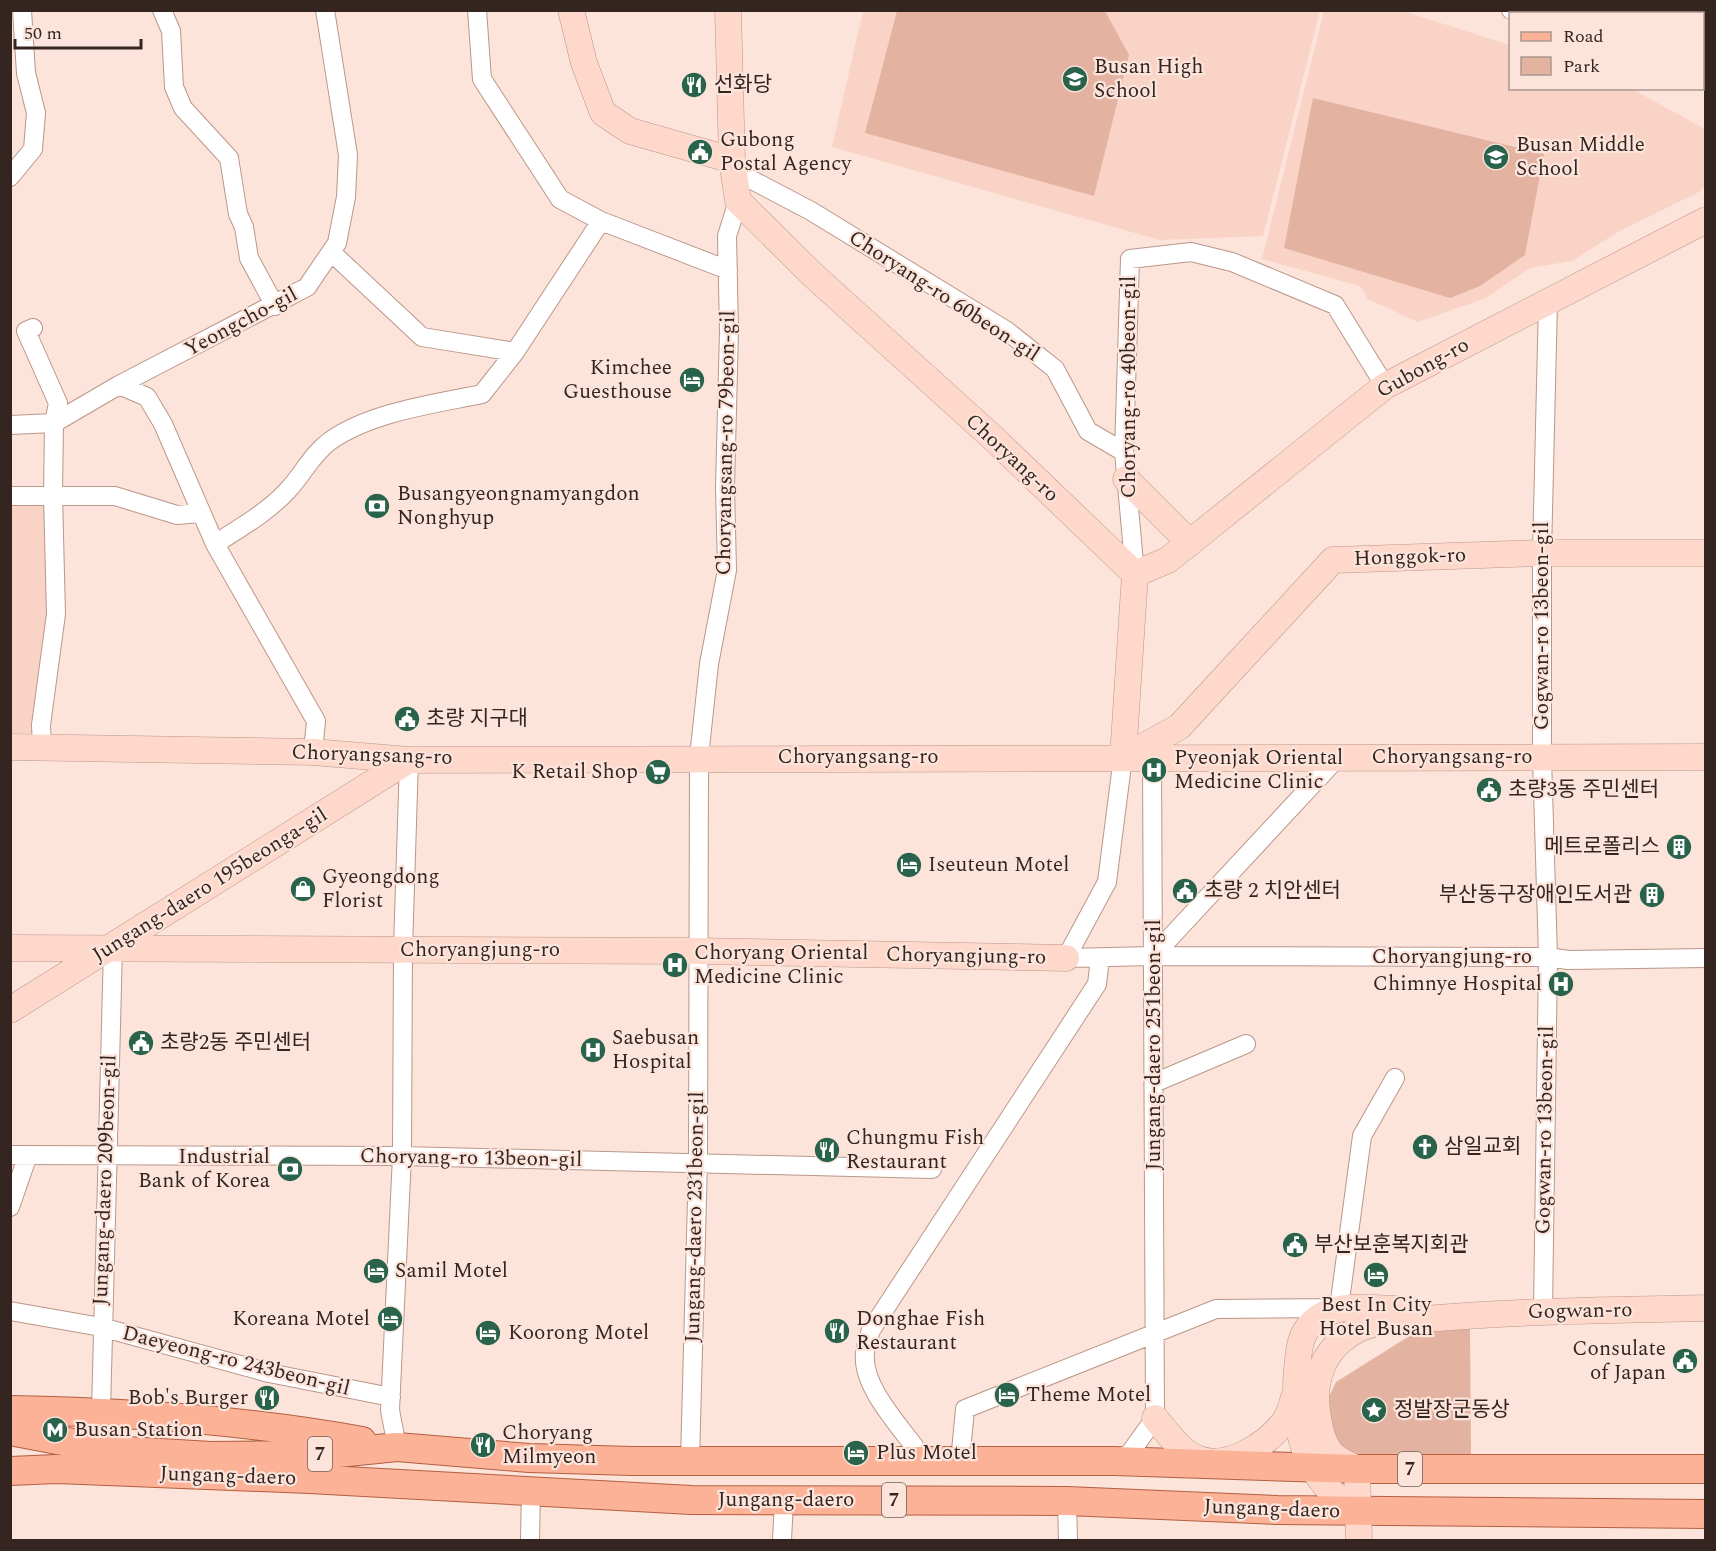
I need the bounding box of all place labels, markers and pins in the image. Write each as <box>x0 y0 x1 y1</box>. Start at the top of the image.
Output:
place label: Busan High School <box>1094 51 1203 107</box>
school or university icon: Busan High School <box>1060 64 1090 94</box>
place label: 선화당 <box>714 69 772 101</box>
restaurant icon: 선화당 <box>679 70 709 100</box>
place label: Gubong Postal Agency <box>720 124 852 180</box>
place label: Busan Middle School <box>1516 129 1645 185</box>
public building icon: Gubong Postal Agency <box>685 137 715 167</box>
school or university icon: Busan Middle School <box>1481 142 1511 172</box>
place label: Kimchee Guesthouse <box>563 352 672 408</box>
hotel icon: Kimchee Guesthouse <box>677 365 707 395</box>
place label: Busangyeongnamyangdon Nonghyup <box>397 478 640 534</box>
bank icon: Busangyeongnamyangdon Nonghyup <box>362 491 392 521</box>
place label: 초량 지구대 <box>426 703 528 735</box>
public building icon: 초량 지구대 <box>392 704 422 734</box>
place label: Pyeonjak Oriental Medicine Clinic <box>1174 742 1343 798</box>
hospital icon: Pyeonjak Oriental Medicine Clinic <box>1139 755 1169 785</box>
place label: K Retail Shop <box>511 756 638 788</box>
supermarket icon: K Retail Shop <box>643 757 673 787</box>
place label: 초량3동 주민센터 <box>1508 774 1659 806</box>
public building icon: 초량3동 주민센터 <box>1474 775 1504 805</box>
place label: 메트로폴리스 <box>1544 831 1660 863</box>
building icon: 메트로폴리스 <box>1664 832 1694 862</box>
place label: Iseuteun Motel <box>928 849 1069 881</box>
hotel icon: Iseuteun Motel <box>894 850 924 880</box>
place label: Gyeongdong Florist <box>322 861 440 917</box>
shop icon: Gyeongdong Florist <box>288 874 318 904</box>
place label: 초량 2 치안센터 <box>1204 875 1341 907</box>
public building icon: 초량 2 치안센터 <box>1170 876 1200 906</box>
place label: 부산동구장애인도서관 <box>1439 879 1632 911</box>
building icon: 부산동구장애인도서관 <box>1637 880 1667 910</box>
place label: Choryang Oriental Medicine Clinic <box>694 937 868 993</box>
hospital icon: Choryang Oriental Medicine Clinic <box>660 950 690 980</box>
place label: Chimnye Hospital <box>1373 968 1542 1000</box>
hospital icon: Chimnye Hospital <box>1546 969 1576 999</box>
place label: Saebusan Hospital <box>612 1022 699 1078</box>
place label: 초량2동 주민센터 <box>160 1027 311 1059</box>
public building icon: 초량2동 주민센터 <box>126 1028 156 1058</box>
hospital icon: Saebusan Hospital <box>578 1035 608 1065</box>
place label: Chungmu Fish Restaurant <box>846 1122 984 1178</box>
place label: 삼일교회 <box>1444 1131 1521 1163</box>
church icon: 삼일교회 <box>1410 1132 1440 1162</box>
restaurant icon: Chungmu Fish Restaurant <box>812 1135 842 1165</box>
place label: Industrial Bank of Korea <box>138 1141 271 1197</box>
bank icon: Industrial Bank of Korea <box>275 1154 305 1184</box>
place label: 부산보훈복지회관 <box>1314 1229 1469 1261</box>
public building icon: 부산보훈복지회관 <box>1280 1230 1310 1260</box>
place label: Samil Motel <box>395 1255 508 1287</box>
hotel icon: Samil Motel <box>361 1256 391 1286</box>
hotel icon: Best In City Hotel Busan <box>1361 1260 1391 1290</box>
place label: Best In City Hotel Busan <box>1319 1289 1433 1345</box>
place label: Koreana Motel <box>232 1303 370 1335</box>
place label: Donghae Fish Restaurant <box>856 1303 985 1359</box>
hotel icon: Koreana Motel <box>375 1304 405 1334</box>
restaurant icon: Donghae Fish Restaurant <box>822 1316 852 1346</box>
place label: Koorong Motel <box>508 1317 649 1349</box>
hotel icon: Koorong Motel <box>473 1318 503 1348</box>
place label: Consulate of Japan <box>1572 1333 1666 1389</box>
public building icon: Consulate of Japan <box>1670 1346 1700 1376</box>
place label: Theme Motel <box>1026 1379 1151 1411</box>
hotel icon: Theme Motel <box>992 1380 1022 1410</box>
place label: Bob's Burger <box>128 1382 248 1414</box>
restaurant icon: Bob's Burger <box>252 1383 282 1413</box>
place label: 정발장군동상 <box>1394 1394 1510 1426</box>
place icon: 정발장군동상 <box>1359 1395 1389 1425</box>
place label: Busan Station <box>74 1414 203 1446</box>
metro station icon: Busan Station <box>40 1415 70 1445</box>
place label: Choryang Milmyeon <box>502 1417 597 1473</box>
restaurant icon: Choryang Milmyeon <box>468 1430 498 1460</box>
place label: Plus Motel <box>876 1437 977 1469</box>
hotel icon: Plus Motel <box>841 1438 871 1468</box>

